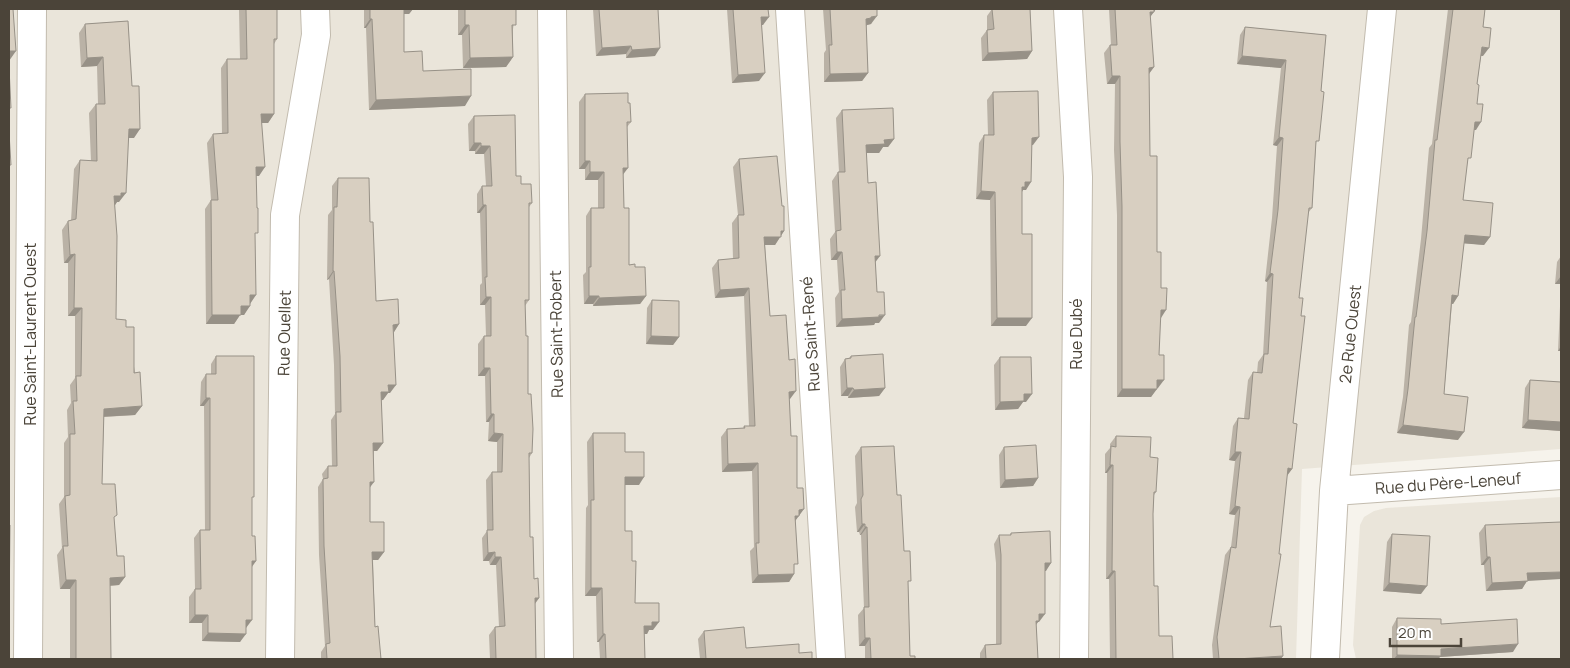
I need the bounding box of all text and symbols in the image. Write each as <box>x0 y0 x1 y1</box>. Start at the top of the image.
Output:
street label: Rue Saint-Laurent Ouest <box>19 243 41 425</box>
street label: Rue Saint-Robert <box>544 270 568 398</box>
street label: Rue Saint-René <box>795 276 825 392</box>
street label: 2e Rue Ouest <box>1334 284 1366 384</box>
street label: Rue Ouellet <box>272 290 296 376</box>
street label: Rue Dubé <box>1065 298 1087 370</box>
street label: Rue du Père-Leneuf <box>1374 467 1522 499</box>
scale bar <box>1390 616 1461 648</box>
text: 20 m <box>1398 622 1431 643</box>

